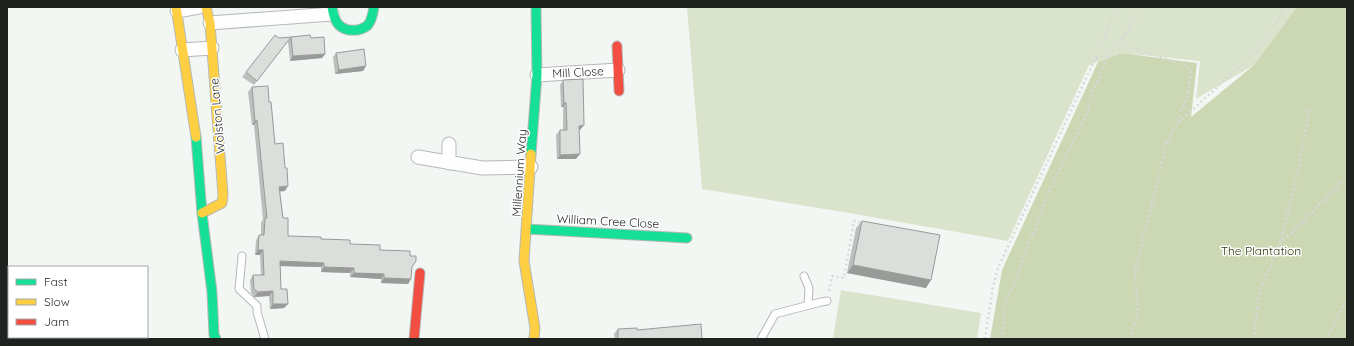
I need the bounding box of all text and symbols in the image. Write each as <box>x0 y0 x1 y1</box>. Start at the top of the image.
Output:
street label: Mill Close <box>552 63 604 81</box>
street label: Wolston Lane <box>206 77 228 154</box>
street label: Millennium Way <box>508 129 530 217</box>
street label: William Cree Close <box>556 211 660 231</box>
park label: The Plantation <box>1221 243 1301 258</box>
legend <box>8 266 148 338</box>
text: Fast <box>44 274 68 289</box>
text: Slow <box>44 294 70 309</box>
text: Jam <box>44 314 69 329</box>

